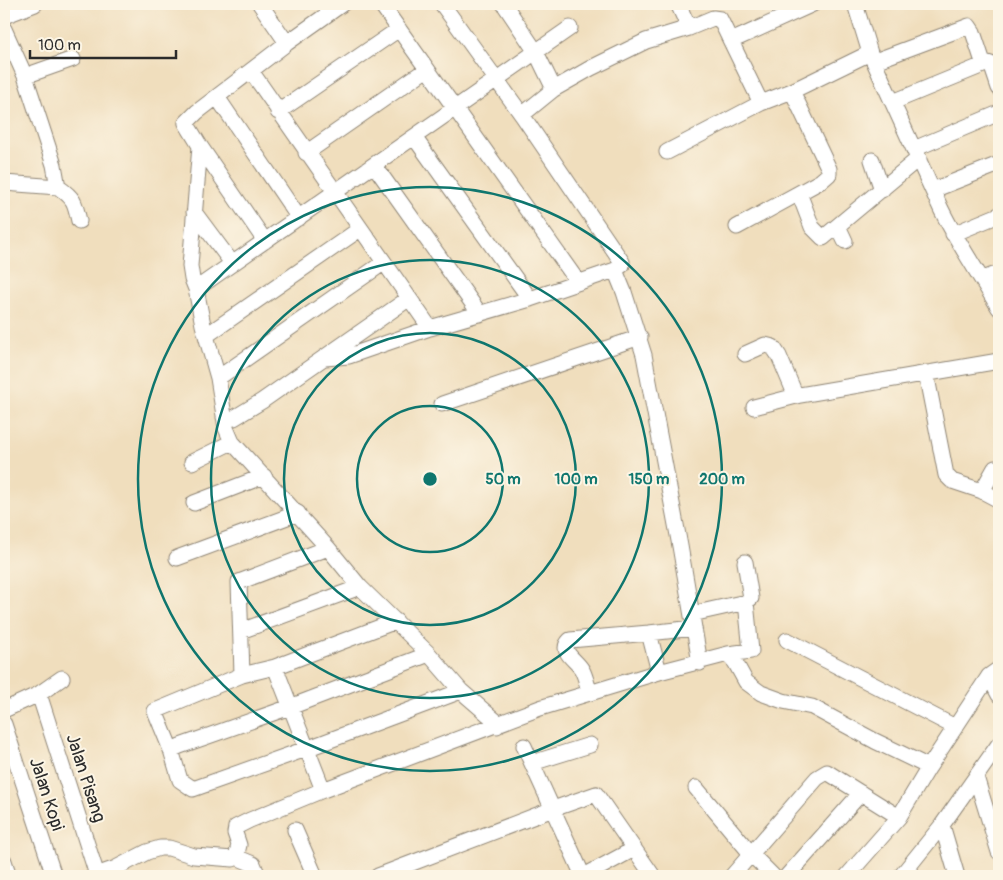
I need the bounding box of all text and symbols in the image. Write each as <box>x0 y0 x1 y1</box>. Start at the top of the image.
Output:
scale bar <box>30 28 176 60</box>
text: 100 m <box>38 36 81 55</box>
centre of rings <box>421 470 439 488</box>
text: 50 m <box>486 470 520 489</box>
text: 100 m <box>555 470 597 489</box>
text: 150 m <box>629 470 669 489</box>
text: 200 m <box>699 470 745 489</box>
street label: Jalan Pisang <box>60 731 111 825</box>
street label: Jalan Kopi <box>24 755 69 834</box>

